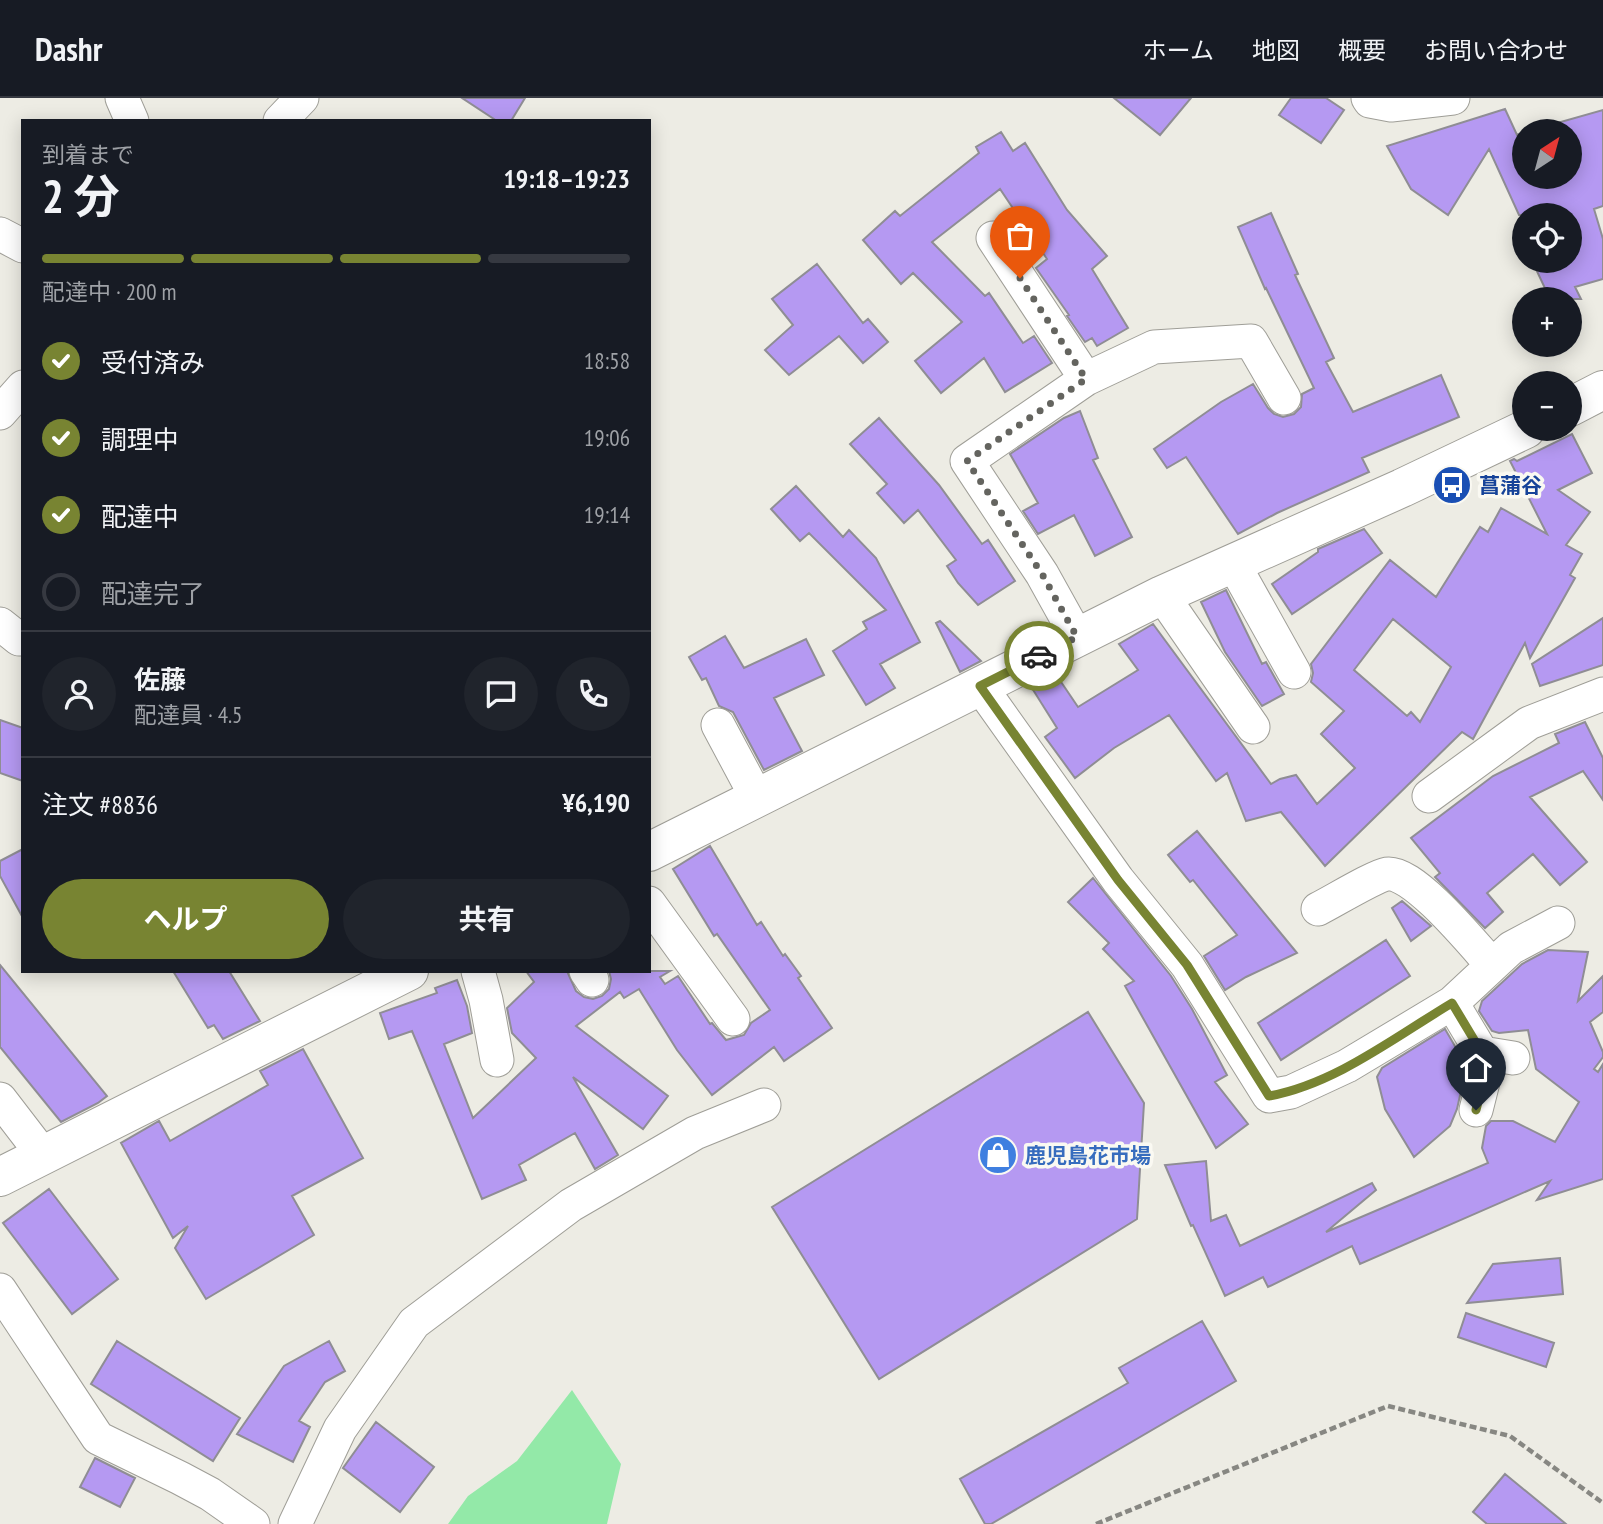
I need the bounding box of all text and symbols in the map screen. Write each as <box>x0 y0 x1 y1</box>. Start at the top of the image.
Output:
text: Dashr <box>35 27 102 70</box>
text: ホーム <box>1143 35 1214 66</box>
text: 地図 <box>1252 35 1300 66</box>
text: 概要 <box>1338 35 1386 66</box>
text: お問い合わせ <box>1424 35 1568 66</box>
north arrow <box>1512 119 1582 189</box>
map controls <box>1512 119 1582 441</box>
text: 到着まで <box>42 140 134 169</box>
text: 19:18–19:23 <box>503 162 630 195</box>
text: 2 分 <box>42 166 119 226</box>
button: locate <box>1512 203 1582 273</box>
pin <box>990 206 1050 278</box>
icon: bag <box>1001 217 1039 255</box>
text: 配達中 · 200 m <box>42 277 177 306</box>
button: + <box>1512 287 1582 357</box>
icon: check <box>42 342 80 380</box>
text: 受付済み <box>101 346 205 379</box>
text: 18:58 <box>584 346 630 375</box>
button: − <box>1512 371 1582 441</box>
icon: check <box>42 419 80 457</box>
text: 調理中 <box>101 423 179 456</box>
text: 19:06 <box>584 423 630 452</box>
bus stop icon: 菖蒲谷 <box>1431 464 1473 506</box>
place label: 菖蒲谷 <box>1479 472 1542 499</box>
icon: check <box>42 496 80 534</box>
text: 配達中 <box>101 500 179 533</box>
text: 19:14 <box>584 500 630 529</box>
text: 配達完了 <box>101 577 205 610</box>
courier <box>1004 621 1074 691</box>
icon: car <box>1020 637 1058 675</box>
button: person <box>42 657 116 731</box>
button: chat <box>464 657 538 731</box>
button: phone <box>556 657 630 731</box>
text: 佐藤 <box>134 663 186 696</box>
text: 配達員 · 4.5 <box>134 700 242 729</box>
text: ¥6,190 <box>562 786 630 819</box>
text: 注文 #8836 <box>42 788 158 821</box>
button: ヘルプ <box>42 879 329 959</box>
button: 共有 <box>343 879 630 959</box>
pin <box>1446 1038 1506 1110</box>
icon: home <box>1457 1049 1495 1087</box>
shop icon: 鹿児島花市場 <box>977 1134 1019 1176</box>
place label: 鹿児島花市場 <box>1025 1142 1151 1169</box>

